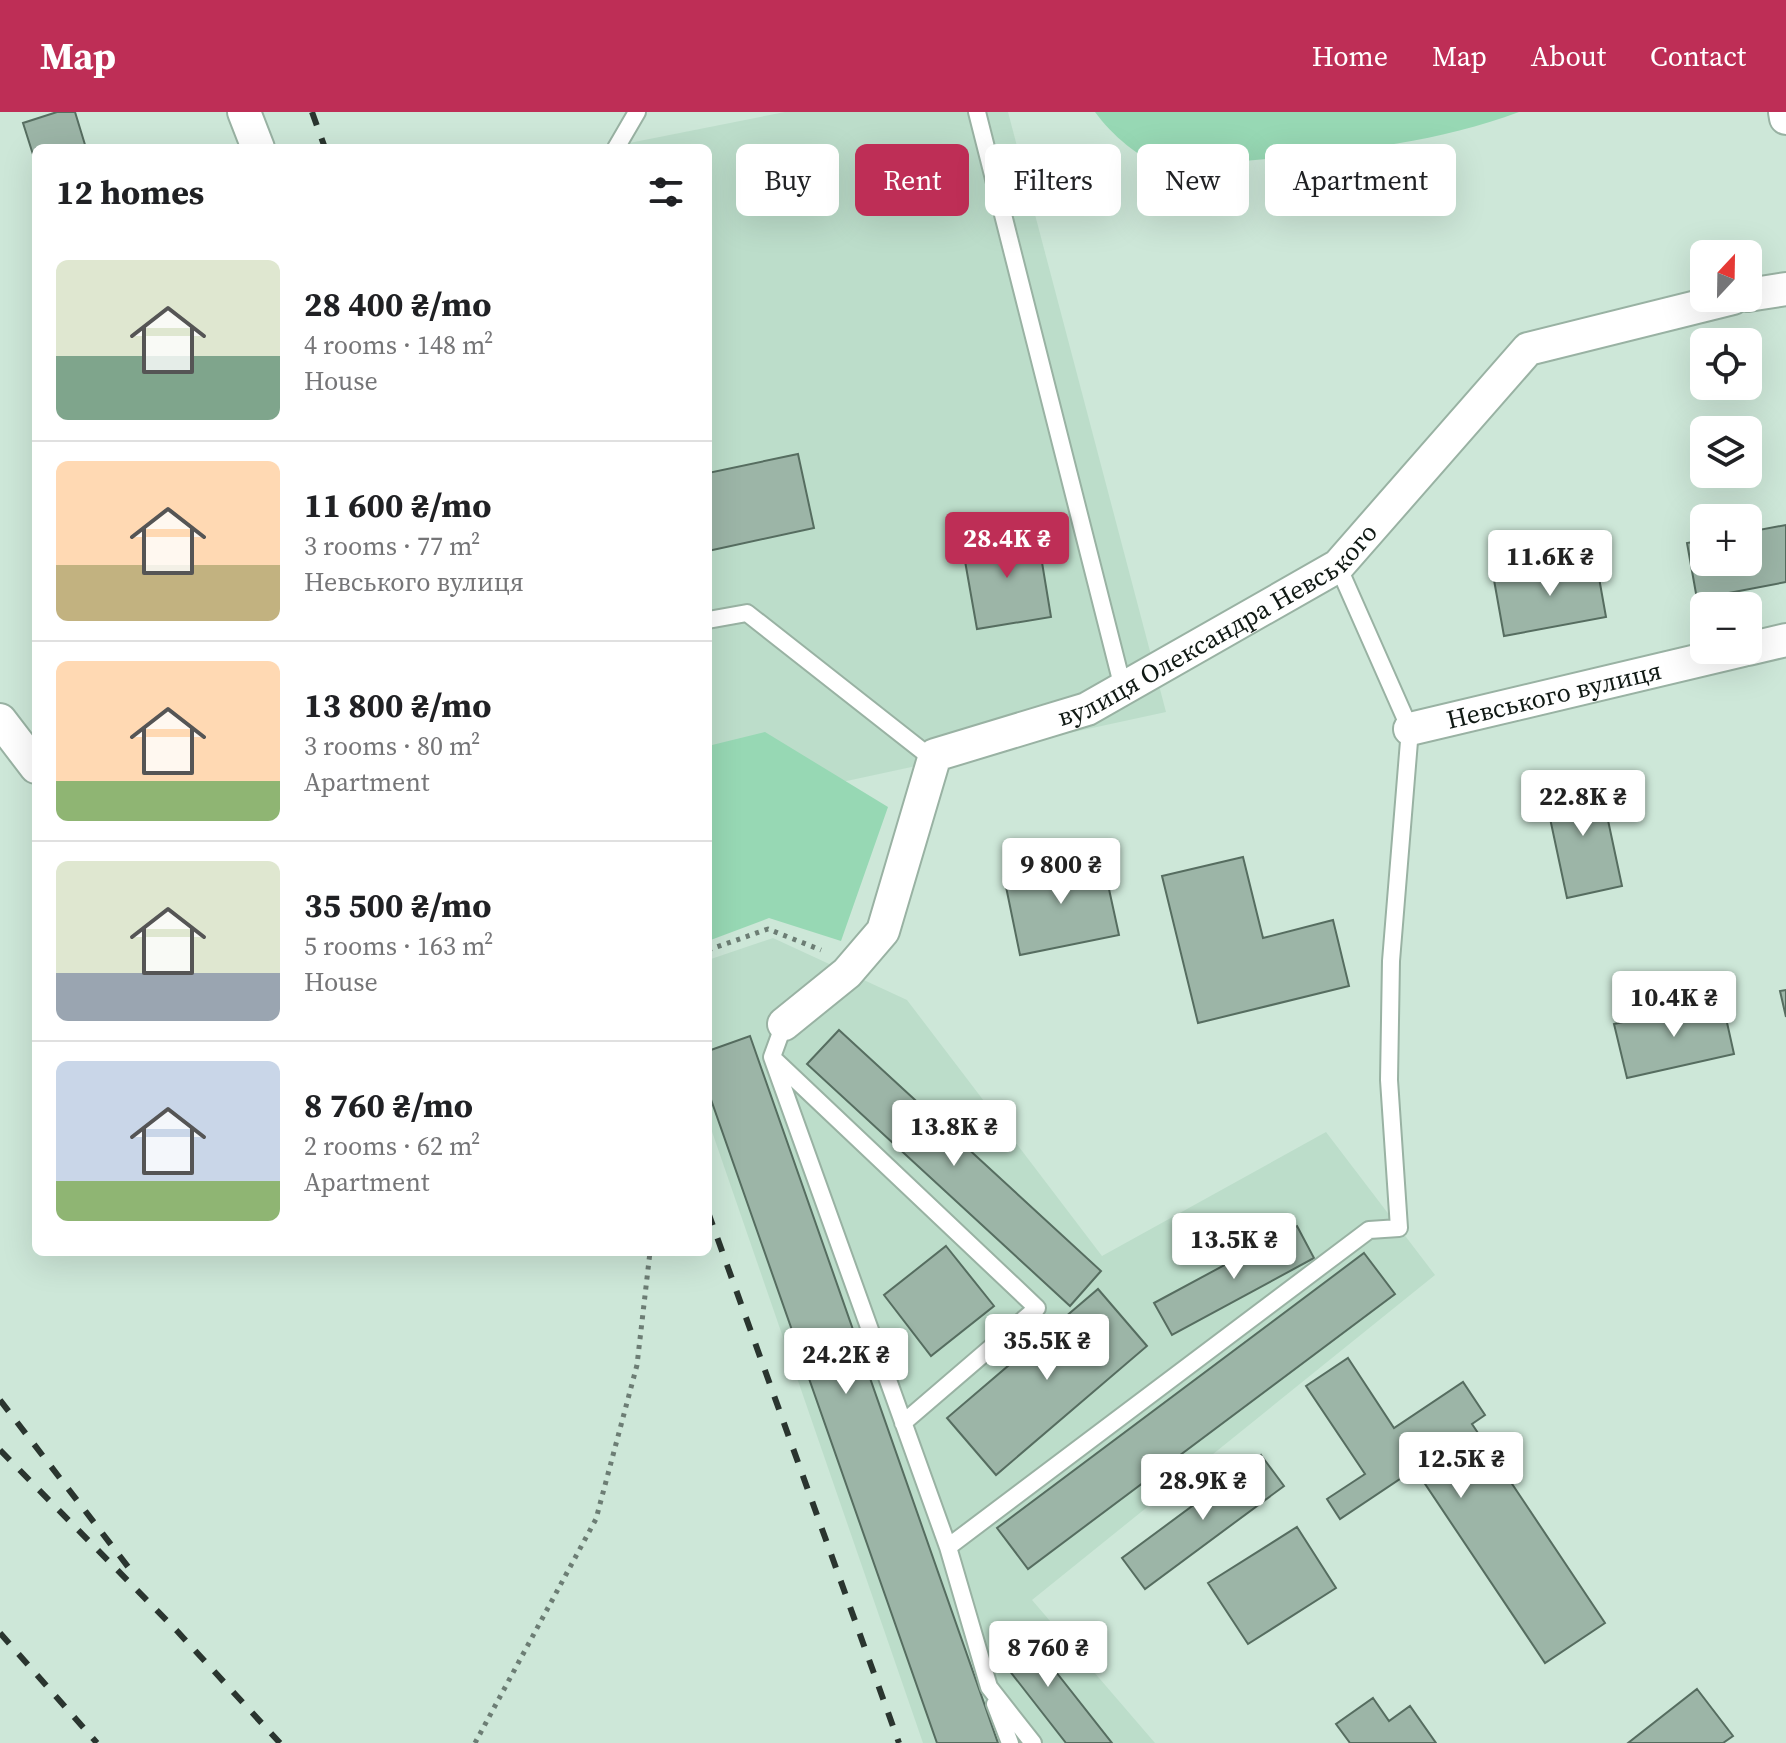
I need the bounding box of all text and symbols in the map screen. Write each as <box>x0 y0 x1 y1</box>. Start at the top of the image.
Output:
text: Map <box>40 30 116 82</box>
text: Home <box>1312 37 1388 75</box>
text: Map <box>1432 37 1487 75</box>
text: About <box>1531 37 1606 75</box>
text: Contact <box>1650 37 1746 75</box>
chip: Buy <box>736 144 839 216</box>
chip: Rent <box>855 144 969 216</box>
chip: Filters <box>985 144 1121 216</box>
chip: New <box>1137 144 1249 216</box>
chip: Apartment <box>1265 144 1456 216</box>
text: 12 homes <box>56 169 204 215</box>
icon: filters <box>644 170 688 214</box>
north arrow <box>1690 240 1762 312</box>
map controls <box>1690 240 1762 664</box>
text: 28 400 ₴/mo <box>304 281 491 327</box>
icon: home <box>120 292 216 388</box>
text: 4 rooms · 148 m² <box>304 327 493 363</box>
button: locate <box>1690 328 1762 400</box>
text: House <box>304 363 378 399</box>
button: layers <box>1690 416 1762 488</box>
text: 11 600 ₴/mo <box>304 482 491 528</box>
icon: home <box>120 493 216 589</box>
button: + <box>1690 504 1762 576</box>
pin: 28.4K ₴ <box>933 512 1081 580</box>
street label: вулиця Олександра Невського <box>1053 515 1386 735</box>
text: 28.4K ₴ <box>963 520 1051 556</box>
text: 3 rooms · 77 m² <box>304 528 480 564</box>
pin: 11.6K ₴ <box>1476 530 1624 598</box>
text: 11.6K ₴ <box>1506 538 1594 574</box>
text: Невського вулиця <box>304 564 524 600</box>
button: − <box>1690 592 1762 664</box>
street label: Невського вулиця <box>1443 652 1665 738</box>
text: 13 800 ₴/mo <box>304 682 491 728</box>
icon: home <box>120 693 216 789</box>
text: 3 rooms · 80 m² <box>304 728 480 764</box>
text: Apartment <box>304 764 429 800</box>
pin: 22.8K ₴ <box>1509 770 1657 838</box>
text: 22.8K ₴ <box>1539 778 1627 814</box>
pin: 9 800 ₴ <box>987 838 1135 906</box>
text: 9 800 ₴ <box>1020 846 1102 882</box>
text: 35 500 ₴/mo <box>304 882 491 928</box>
icon: home <box>120 893 216 989</box>
text: 5 rooms · 163 m² <box>304 928 493 964</box>
text: House <box>304 964 378 1000</box>
pin: 10.4K ₴ <box>1600 971 1748 1039</box>
text: 10.4K ₴ <box>1630 979 1718 1015</box>
text: 8 760 ₴/mo <box>304 1082 473 1128</box>
icon: home <box>120 1093 216 1189</box>
pin: 13.8K ₴ <box>880 1100 1028 1168</box>
text: 13.8K ₴ <box>910 1108 998 1144</box>
text: 2 rooms · 62 m² <box>304 1128 480 1164</box>
text: Apartment <box>304 1164 429 1200</box>
pin: 13.5K ₴ <box>1160 1213 1308 1281</box>
text: 13.5K ₴ <box>1190 1221 1278 1257</box>
pin: 35.5K ₴ <box>973 1314 1121 1382</box>
text: 35.5K ₴ <box>1003 1322 1091 1358</box>
pin: 24.2K ₴ <box>772 1328 920 1396</box>
text: 24.2K ₴ <box>802 1336 890 1372</box>
pin: 12.5K ₴ <box>1387 1432 1535 1500</box>
text: 12.5K ₴ <box>1417 1440 1505 1476</box>
pin: 28.9K ₴ <box>1129 1454 1277 1522</box>
text: 28.9K ₴ <box>1159 1462 1247 1498</box>
pin: 8 760 ₴ <box>974 1621 1122 1689</box>
text: 8 760 ₴ <box>1007 1629 1089 1665</box>

